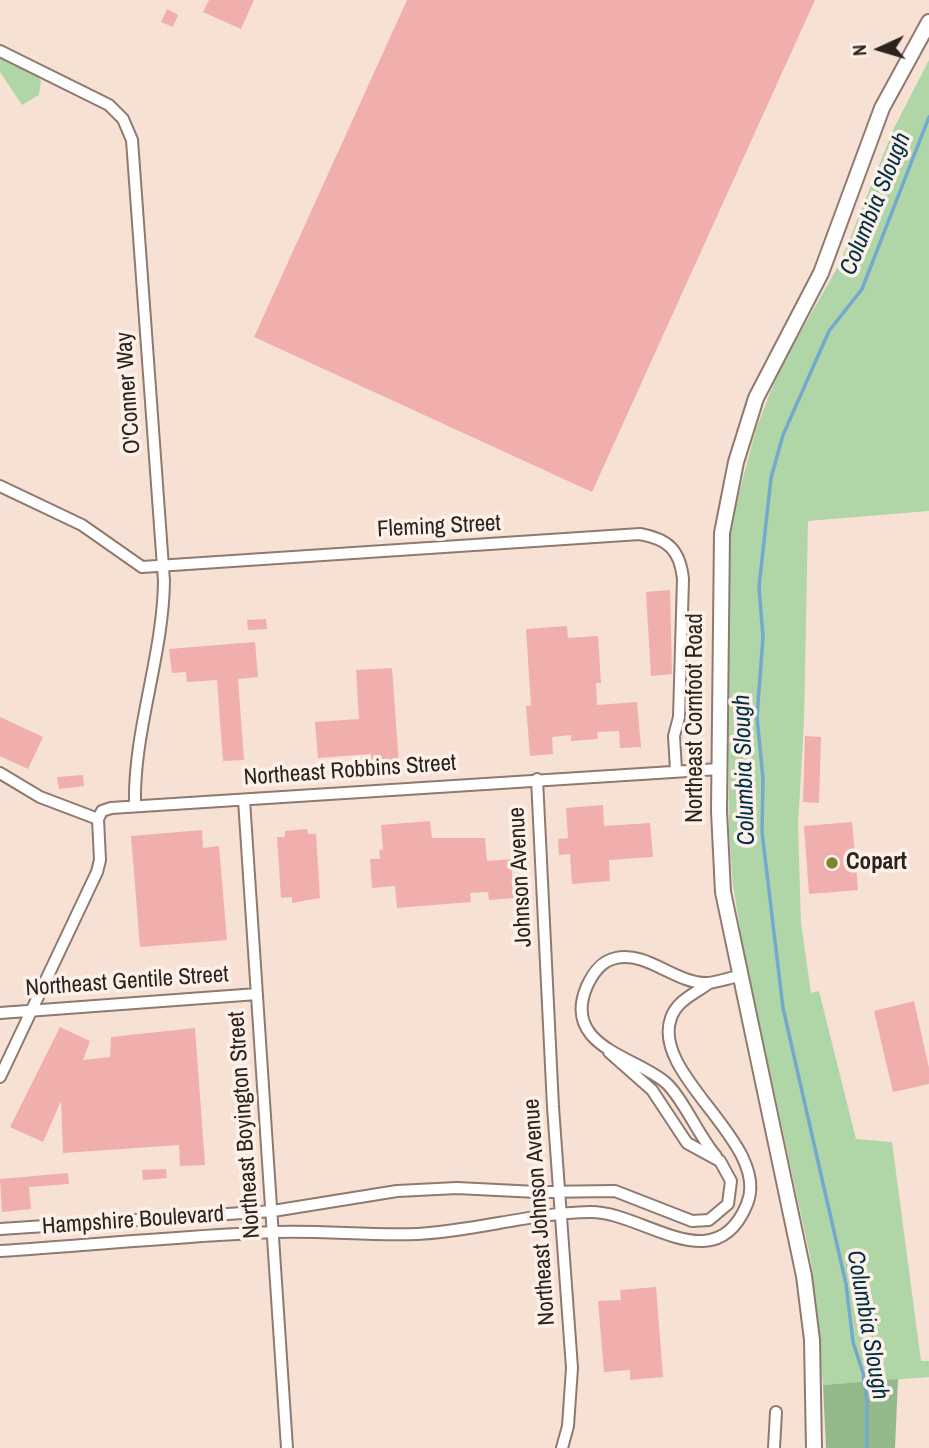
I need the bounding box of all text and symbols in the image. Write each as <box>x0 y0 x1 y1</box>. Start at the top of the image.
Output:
north arrow <box>845 14 915 84</box>
text: N <box>846 44 872 57</box>
water label: Columbia Slough <box>834 129 918 279</box>
street label: O'Conner Way <box>111 331 147 455</box>
street label: Fleming Street <box>377 510 501 544</box>
street label: Northeast Cornfoot Road <box>682 613 710 823</box>
water label: Columbia Slough <box>728 694 762 846</box>
street label: Northeast Robbins Street <box>243 750 457 792</box>
street label: Johnson Avenue <box>504 806 538 948</box>
place label: Copart <box>846 849 907 877</box>
marker: Copart <box>824 855 840 871</box>
street label: Northeast Gentile Street <box>25 961 229 1003</box>
street label: Northeast Boyington Street <box>223 1011 267 1239</box>
street label: Northeast Johnson Avenue <box>518 1098 562 1326</box>
street label: Hampshire Boulevard <box>41 1201 225 1241</box>
water label: Columbia Slough <box>840 1248 894 1402</box>

